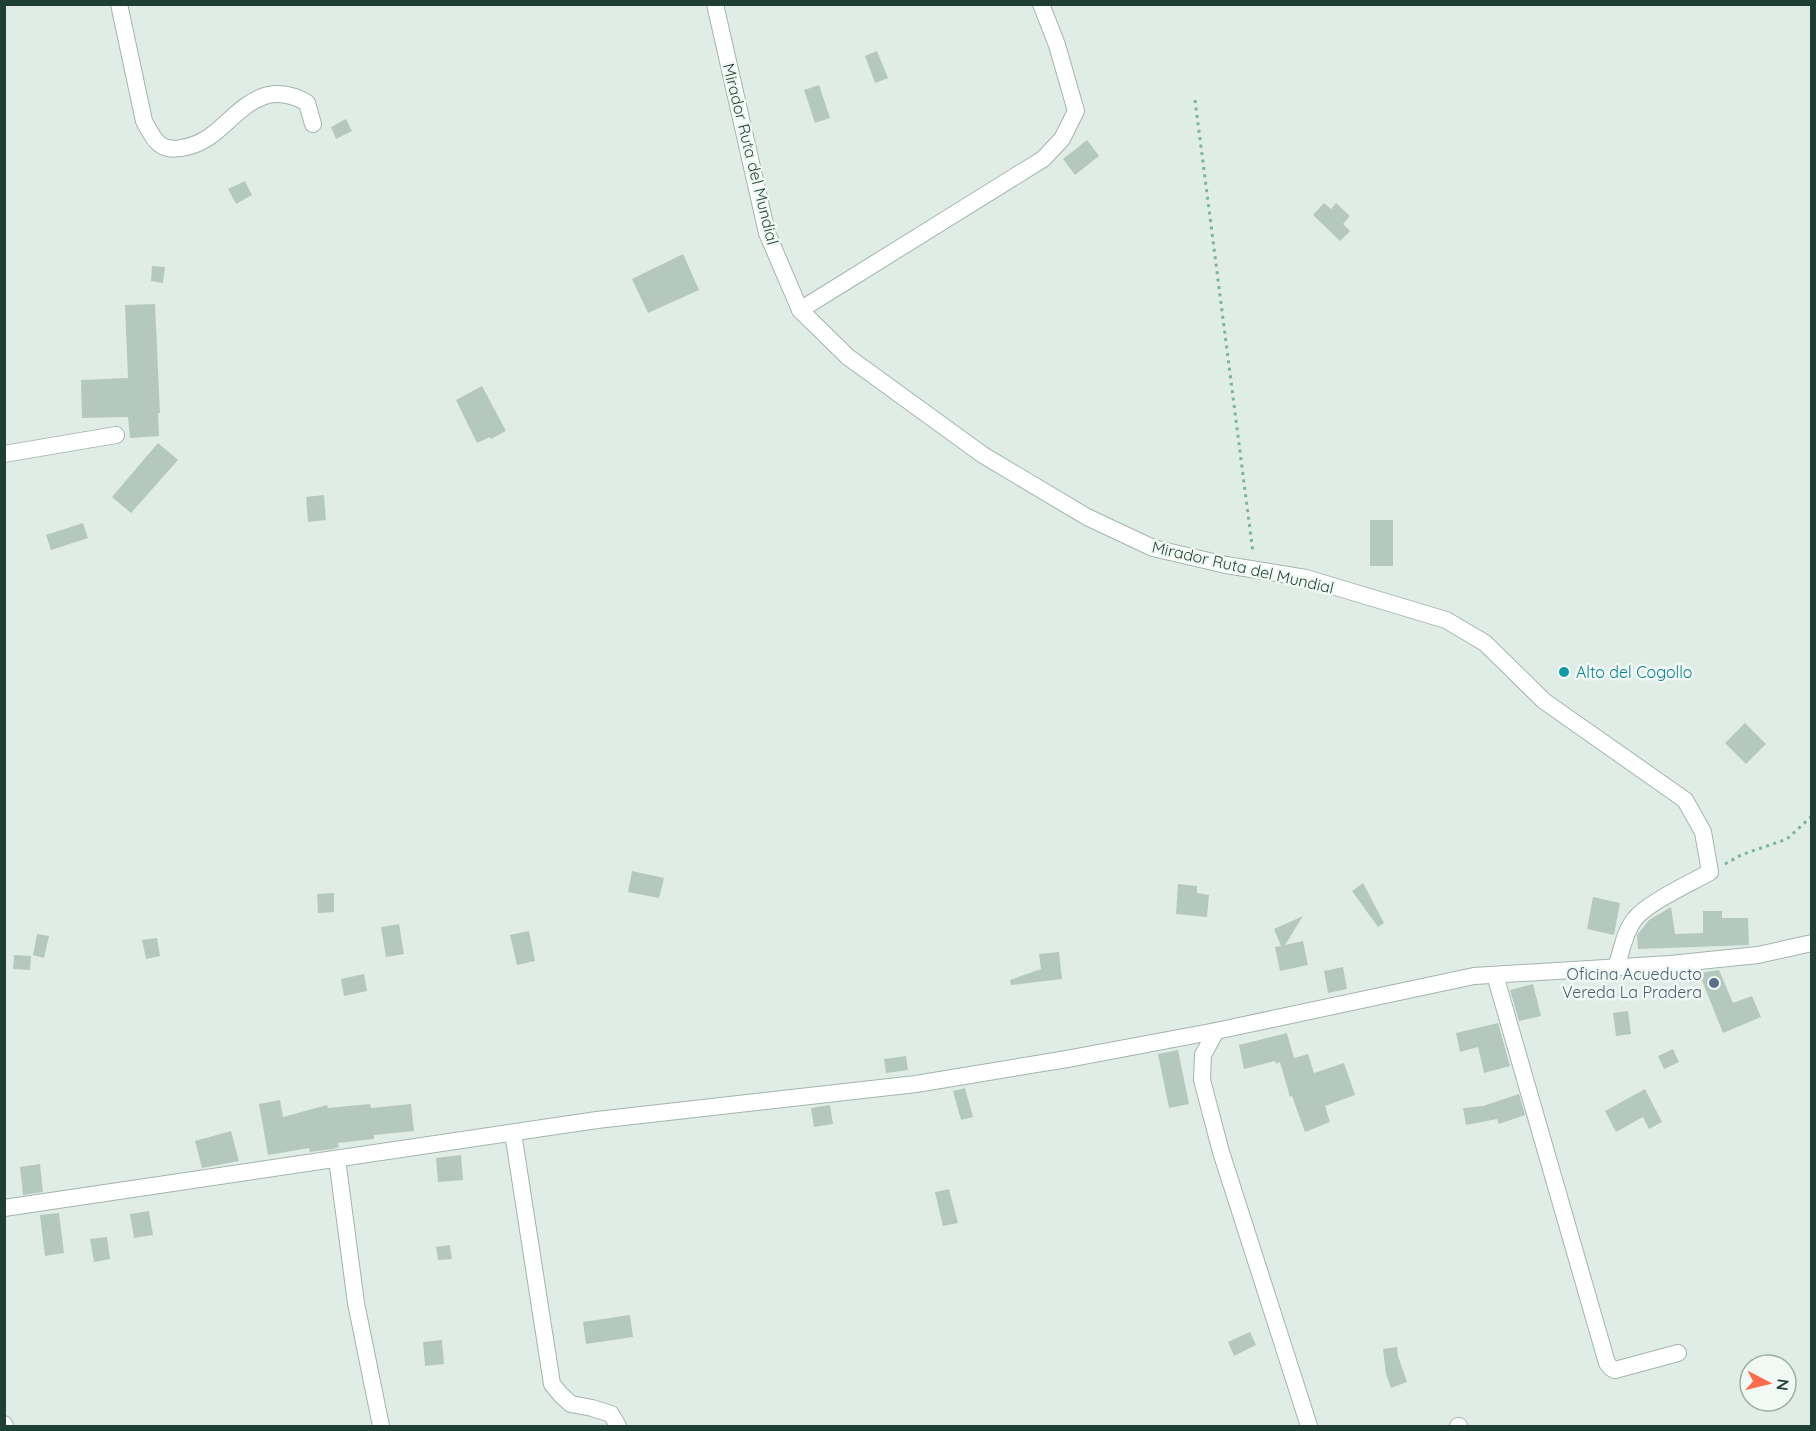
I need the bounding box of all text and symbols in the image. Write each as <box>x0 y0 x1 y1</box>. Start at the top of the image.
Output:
street label: Mirador Ruta del Mundial <box>719 61 783 247</box>
street label: Mirador Ruta del Mundial <box>1150 536 1336 598</box>
place label: Alto del Cogollo <box>1576 662 1692 682</box>
marker: Alto del Cogollo <box>1557 665 1571 679</box>
place label: Oficina Acueducto Vereda La Pradera <box>1562 964 1702 1002</box>
marker: Oficina Acueducto Vereda La Pradera <box>1707 976 1721 990</box>
north arrow <box>1738 1353 1798 1413</box>
text: N <box>1772 1378 1794 1392</box>

